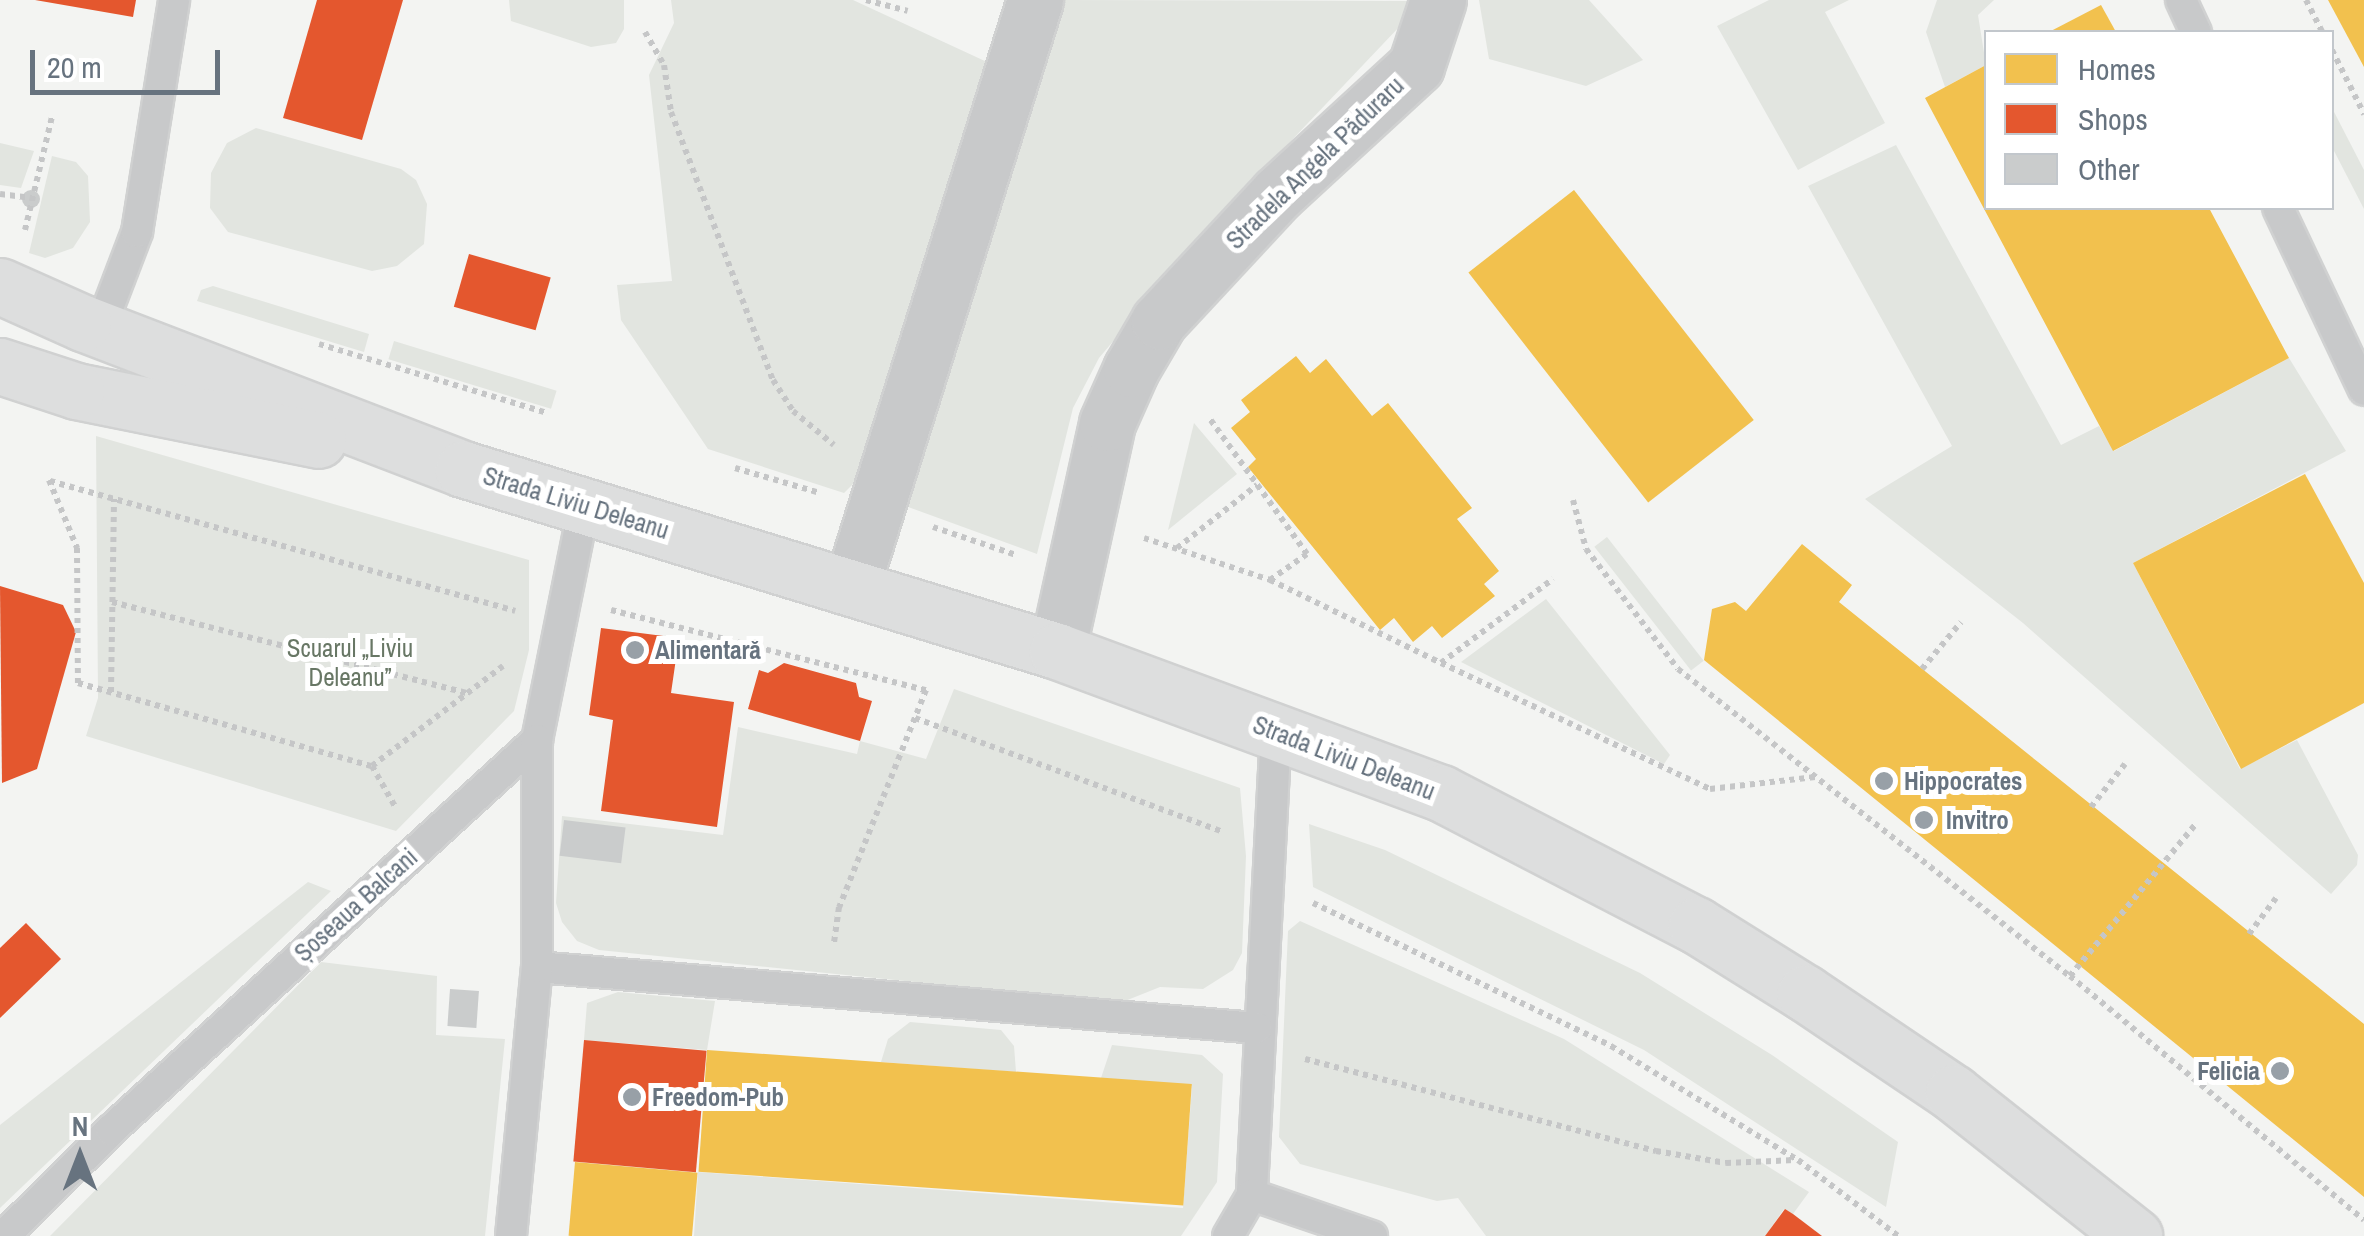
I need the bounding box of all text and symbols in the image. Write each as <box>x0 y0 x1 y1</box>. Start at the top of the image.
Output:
scale bar <box>35 30 225 92</box>
legend <box>1984 30 2334 210</box>
text: 20 m <box>47 47 102 87</box>
text: Homes <box>2078 49 2156 89</box>
street label: Stradela Angela Păduraru <box>1220 70 1410 256</box>
text: Shops <box>2078 99 2148 139</box>
text: Other <box>2078 149 2140 189</box>
street label: Strada Liviu Deleanu <box>480 461 672 545</box>
park label: Scuarul „Liviu Deleanu” <box>287 634 413 693</box>
place label: Alimentară <box>655 635 761 665</box>
marker: Alimentară <box>624 639 646 661</box>
street label: Strada Liviu Deleanu <box>1249 709 1439 807</box>
place label: Hippocrates <box>1904 766 2022 796</box>
marker: Hippocrates <box>1873 770 1895 792</box>
place label: Invitro <box>1946 805 2009 835</box>
marker: Invitro <box>1911 807 1937 833</box>
street label: Șoseaua Balcani <box>288 842 424 968</box>
place label: Felicia <box>2197 1056 2260 1086</box>
marker: Felicia <box>2269 1060 2291 1082</box>
place label: Freedom-Pub <box>652 1082 784 1112</box>
marker: Freedom-Pub <box>621 1086 643 1108</box>
north arrow <box>30 1106 130 1206</box>
text: N <box>72 1107 88 1145</box>

